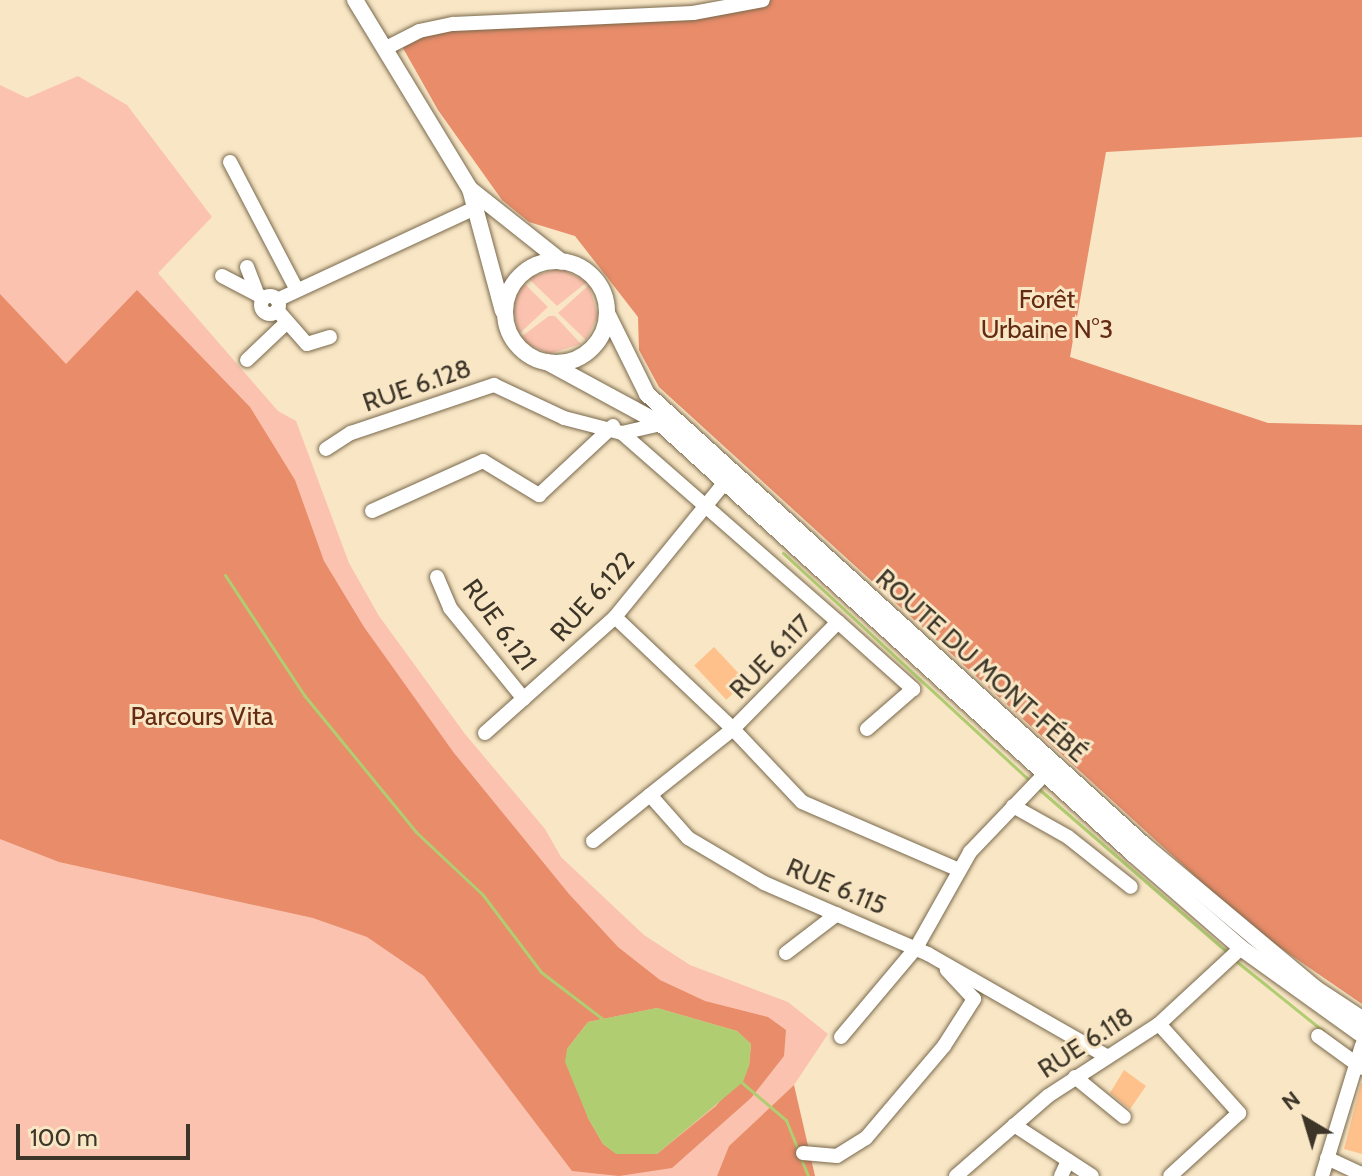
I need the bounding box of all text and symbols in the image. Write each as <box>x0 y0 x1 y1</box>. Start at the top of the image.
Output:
park label: Forêt Urbaine N°3 <box>981 284 1113 346</box>
street label: RUE 6.128 <box>359 353 475 419</box>
street label: RUE 6.122 <box>545 546 641 648</box>
street label: ROUTE DU MONT-FÉBÉ <box>869 563 1093 769</box>
street label: RUE 6.121 <box>455 573 543 677</box>
street label: RUE 6.117 <box>723 609 819 705</box>
park label: Parcours Vita <box>131 701 273 733</box>
street label: RUE 6.115 <box>781 852 891 922</box>
street label: RUE 6.118 <box>1033 1001 1139 1085</box>
north arrow <box>1266 1080 1346 1160</box>
text: N <box>1276 1085 1305 1116</box>
scale bar <box>20 1108 194 1158</box>
text: 100 m <box>30 1123 98 1152</box>

